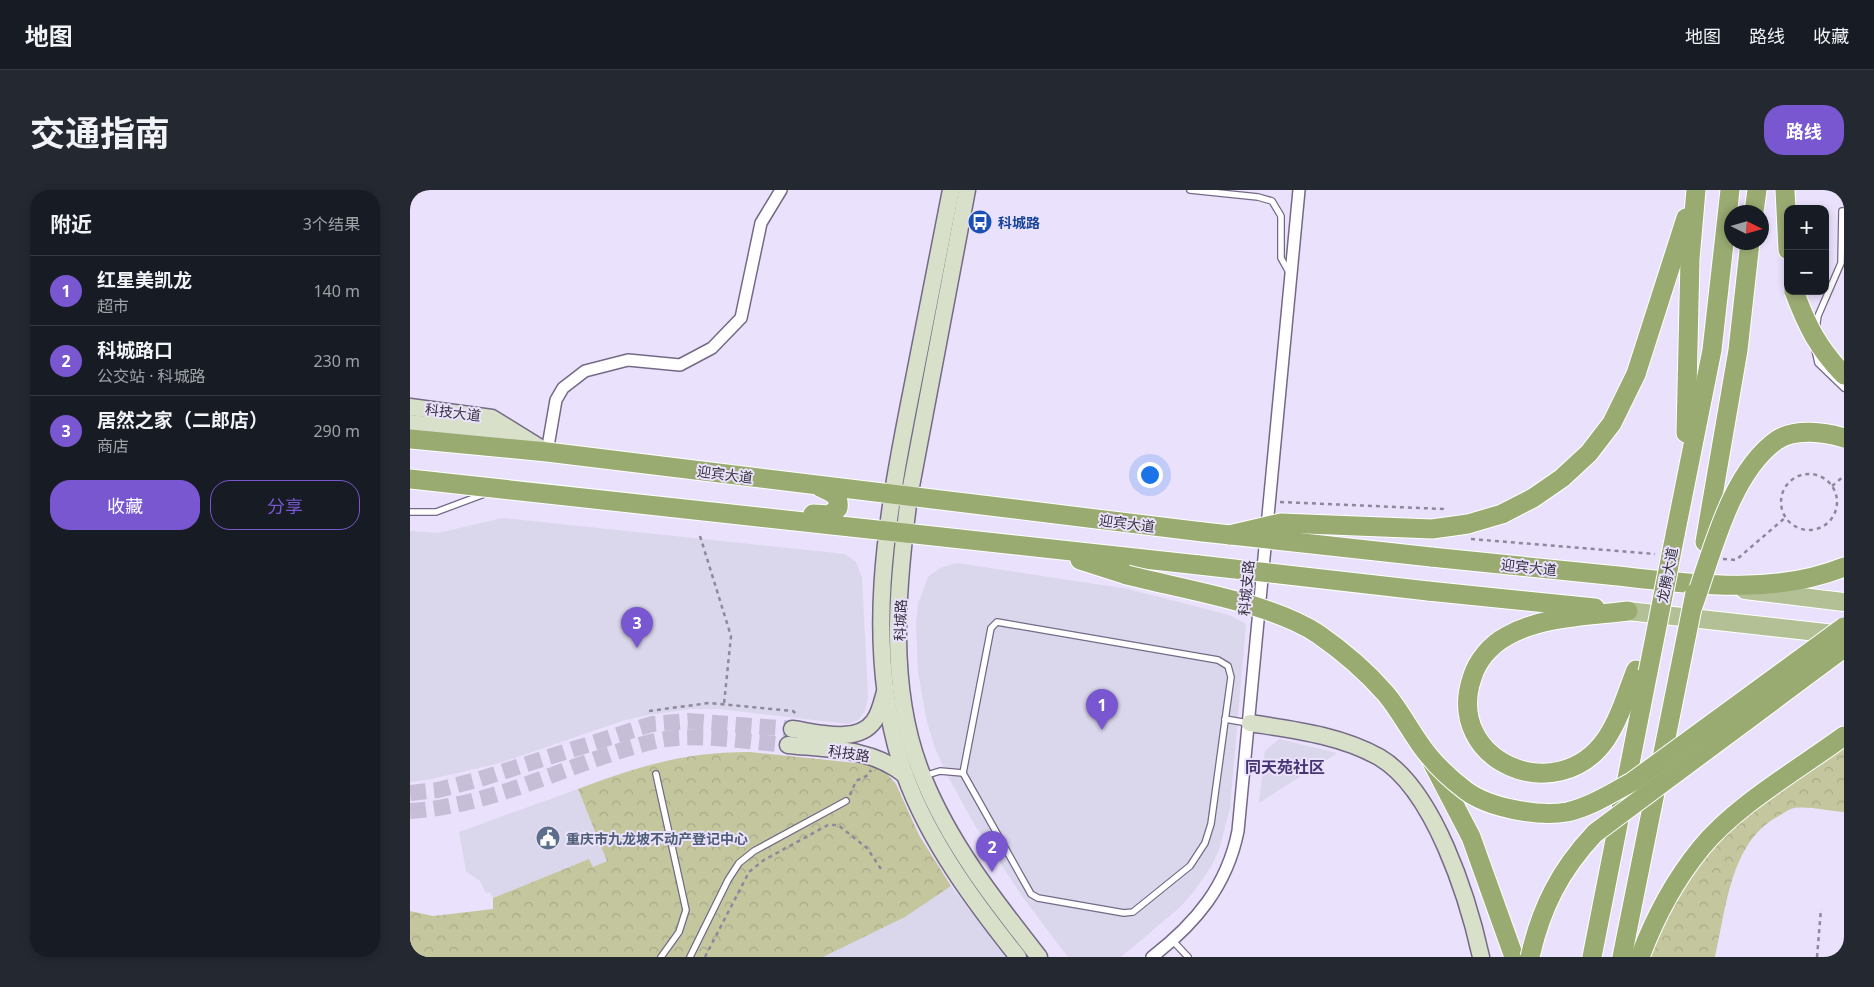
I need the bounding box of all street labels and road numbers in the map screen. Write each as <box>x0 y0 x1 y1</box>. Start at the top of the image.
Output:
street label: 科技大道 <box>424 399 482 425</box>
street label: 迎宾大道 <box>696 461 754 487</box>
street label: 迎宾大道 <box>1098 510 1156 536</box>
street label: 龙腾大道 <box>1652 546 1682 604</box>
street label: 迎宾大道 <box>1500 555 1558 579</box>
street label: 科城支路 <box>1234 559 1258 617</box>
street label: 科城路 <box>890 599 910 641</box>
street label: 科技路 <box>827 740 871 766</box>

